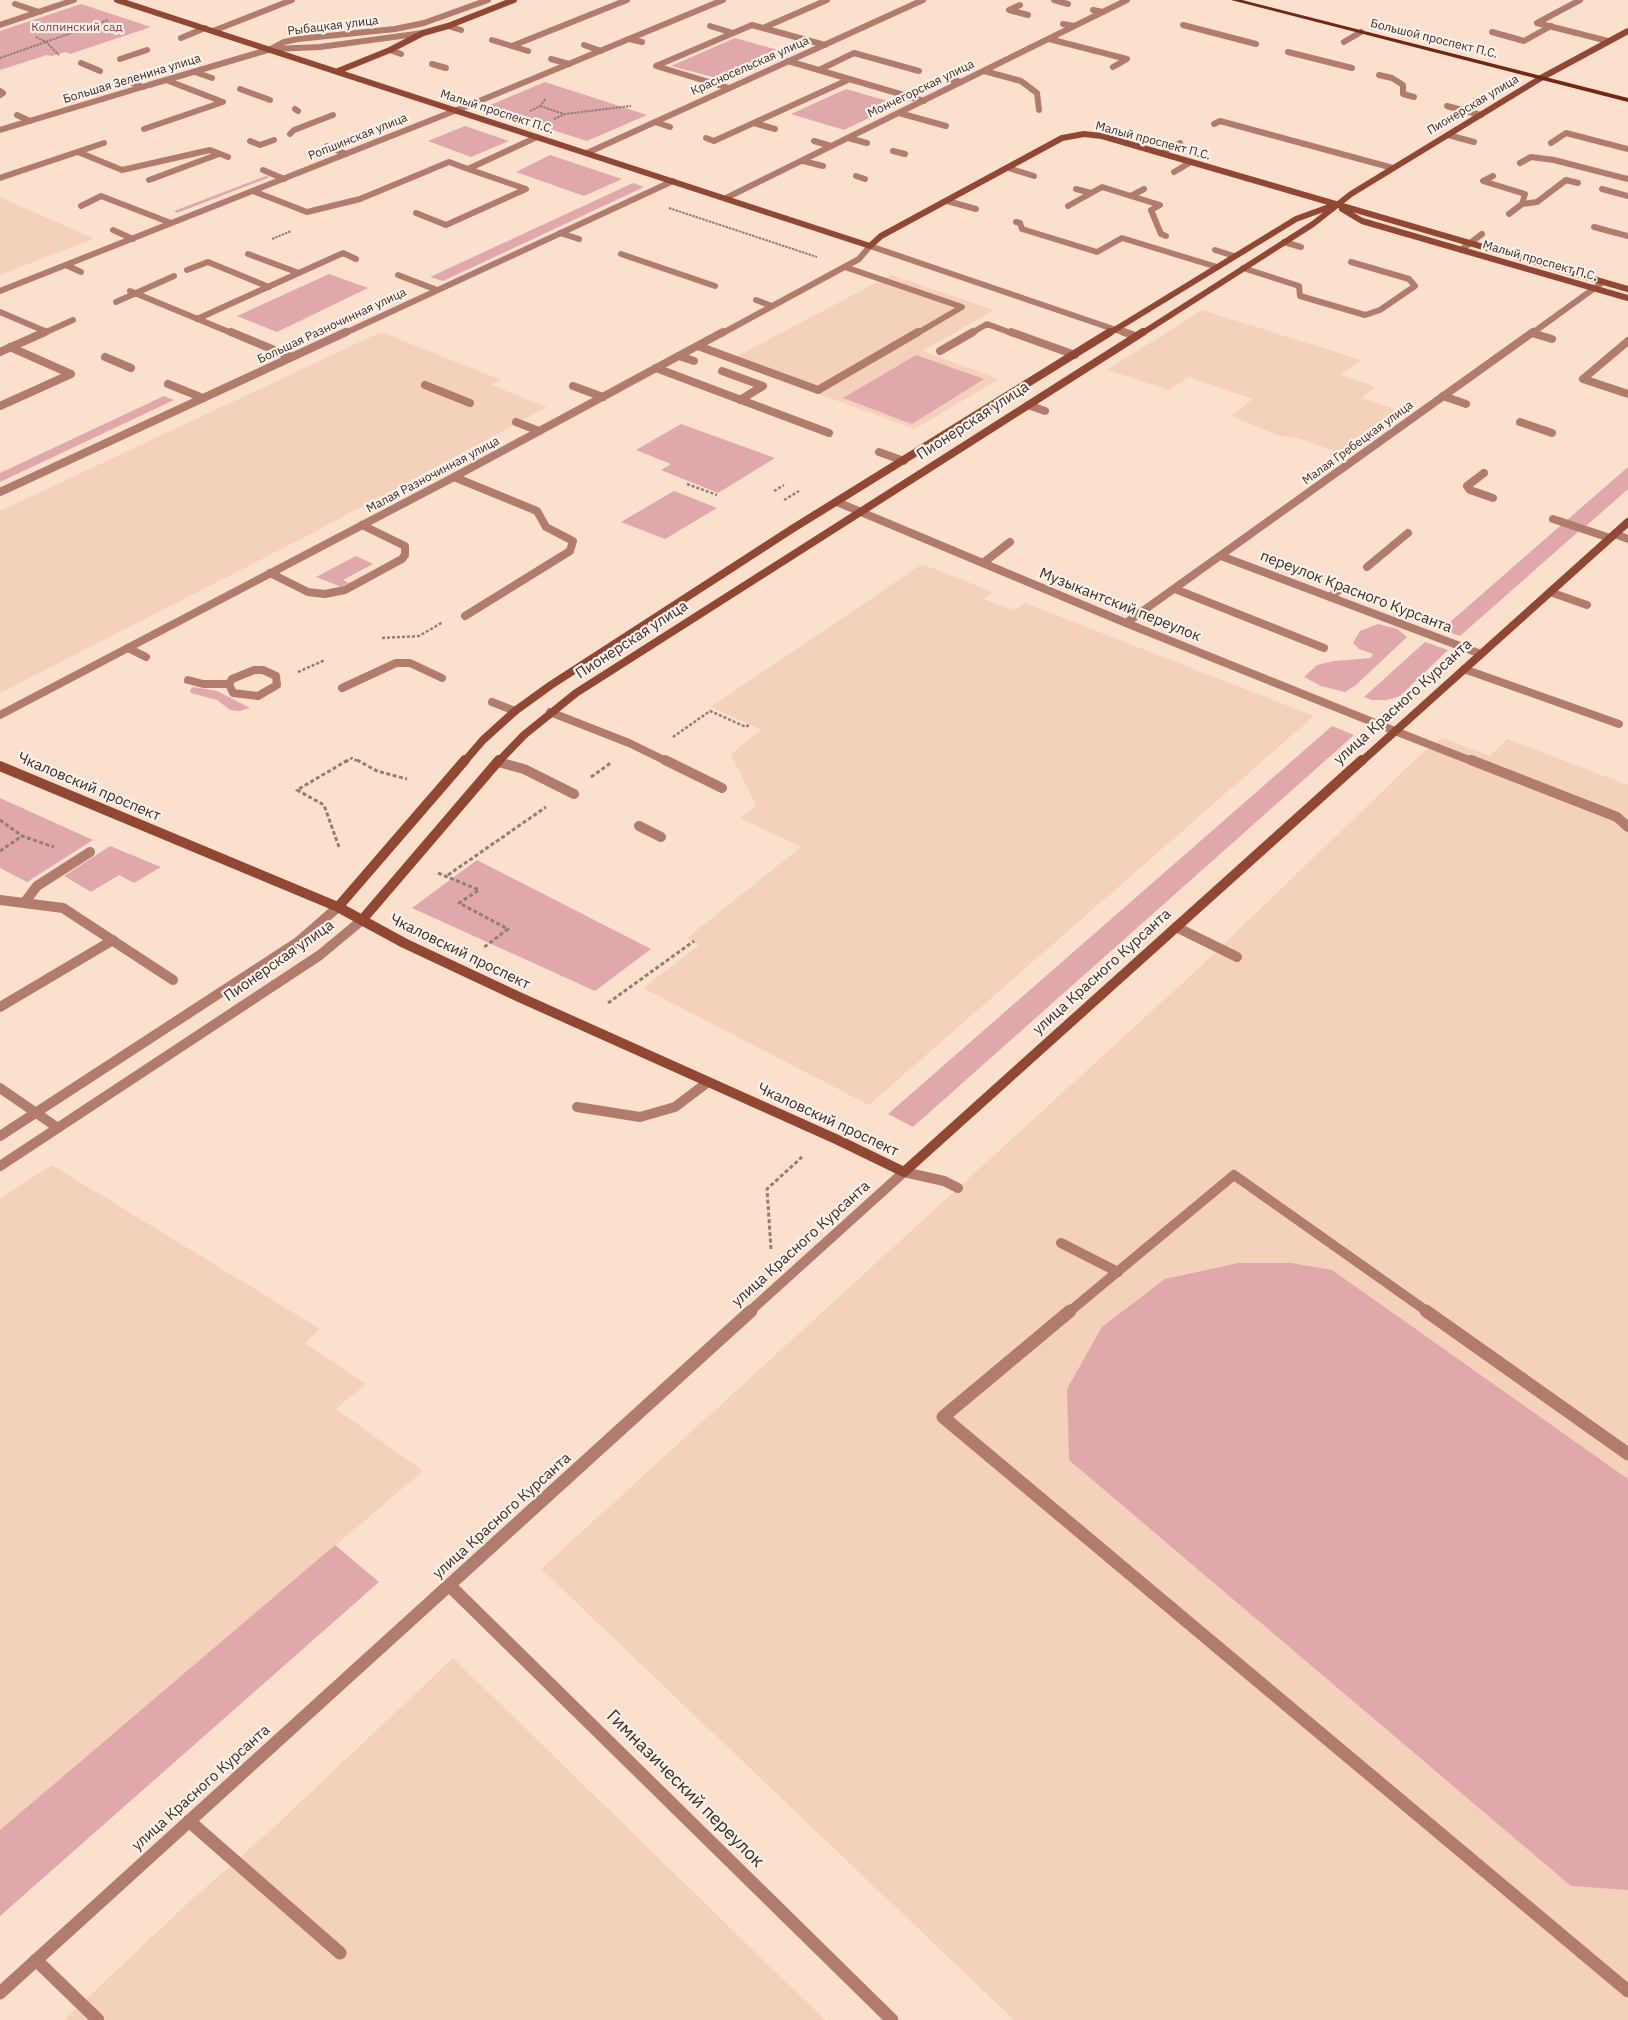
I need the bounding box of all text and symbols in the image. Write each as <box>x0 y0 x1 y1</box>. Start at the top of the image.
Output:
street label: Рыбацкая улица <box>287 13 379 39</box>
street label: Большой проспект П.С. <box>1369 16 1499 62</box>
park label: Колпинский сад <box>31 21 123 35</box>
street label: Красносельская улица <box>689 33 811 99</box>
street label: Большая Зеленина улица <box>61 51 203 107</box>
street label: Мончегорская улица <box>865 57 977 121</box>
street label: Пионерская улица <box>1425 72 1521 138</box>
street label: Малый проспект П.С. <box>438 87 556 137</box>
street label: Ропшинская улица <box>306 111 410 163</box>
street label: Малый проспект П.С. <box>1094 119 1212 163</box>
street label: Малый проспект П.С. <box>1481 238 1599 284</box>
street label: Большая Разночинная улица <box>255 285 409 367</box>
street label: Пионерская улица <box>914 378 1032 464</box>
street label: Малая Гребецкая улица <box>1300 398 1416 488</box>
street label: Малая Разночинная улица <box>364 434 502 516</box>
street label: переулок Красного Курсанта <box>1257 547 1455 637</box>
street label: Музыкантский переулок <box>1036 564 1204 646</box>
street label: Пионерская улица <box>573 597 691 683</box>
street label: улица Красного Курсанта <box>1330 635 1476 769</box>
street label: Чкаловский проспект <box>15 749 163 825</box>
street label: улица Красного Курсанта <box>1029 905 1175 1039</box>
street label: Чкаловский проспект <box>387 910 533 994</box>
street label: Пионерская улица <box>221 916 337 1006</box>
street label: Чкаловский проспект <box>755 1079 901 1161</box>
street label: улица Красного Курсанта <box>728 1177 874 1311</box>
street label: улица Красного Курсанта <box>429 1449 575 1583</box>
street label: Гимназический переулок <box>602 1706 768 1872</box>
street label: улица Красного Курсанта <box>128 1721 274 1855</box>

